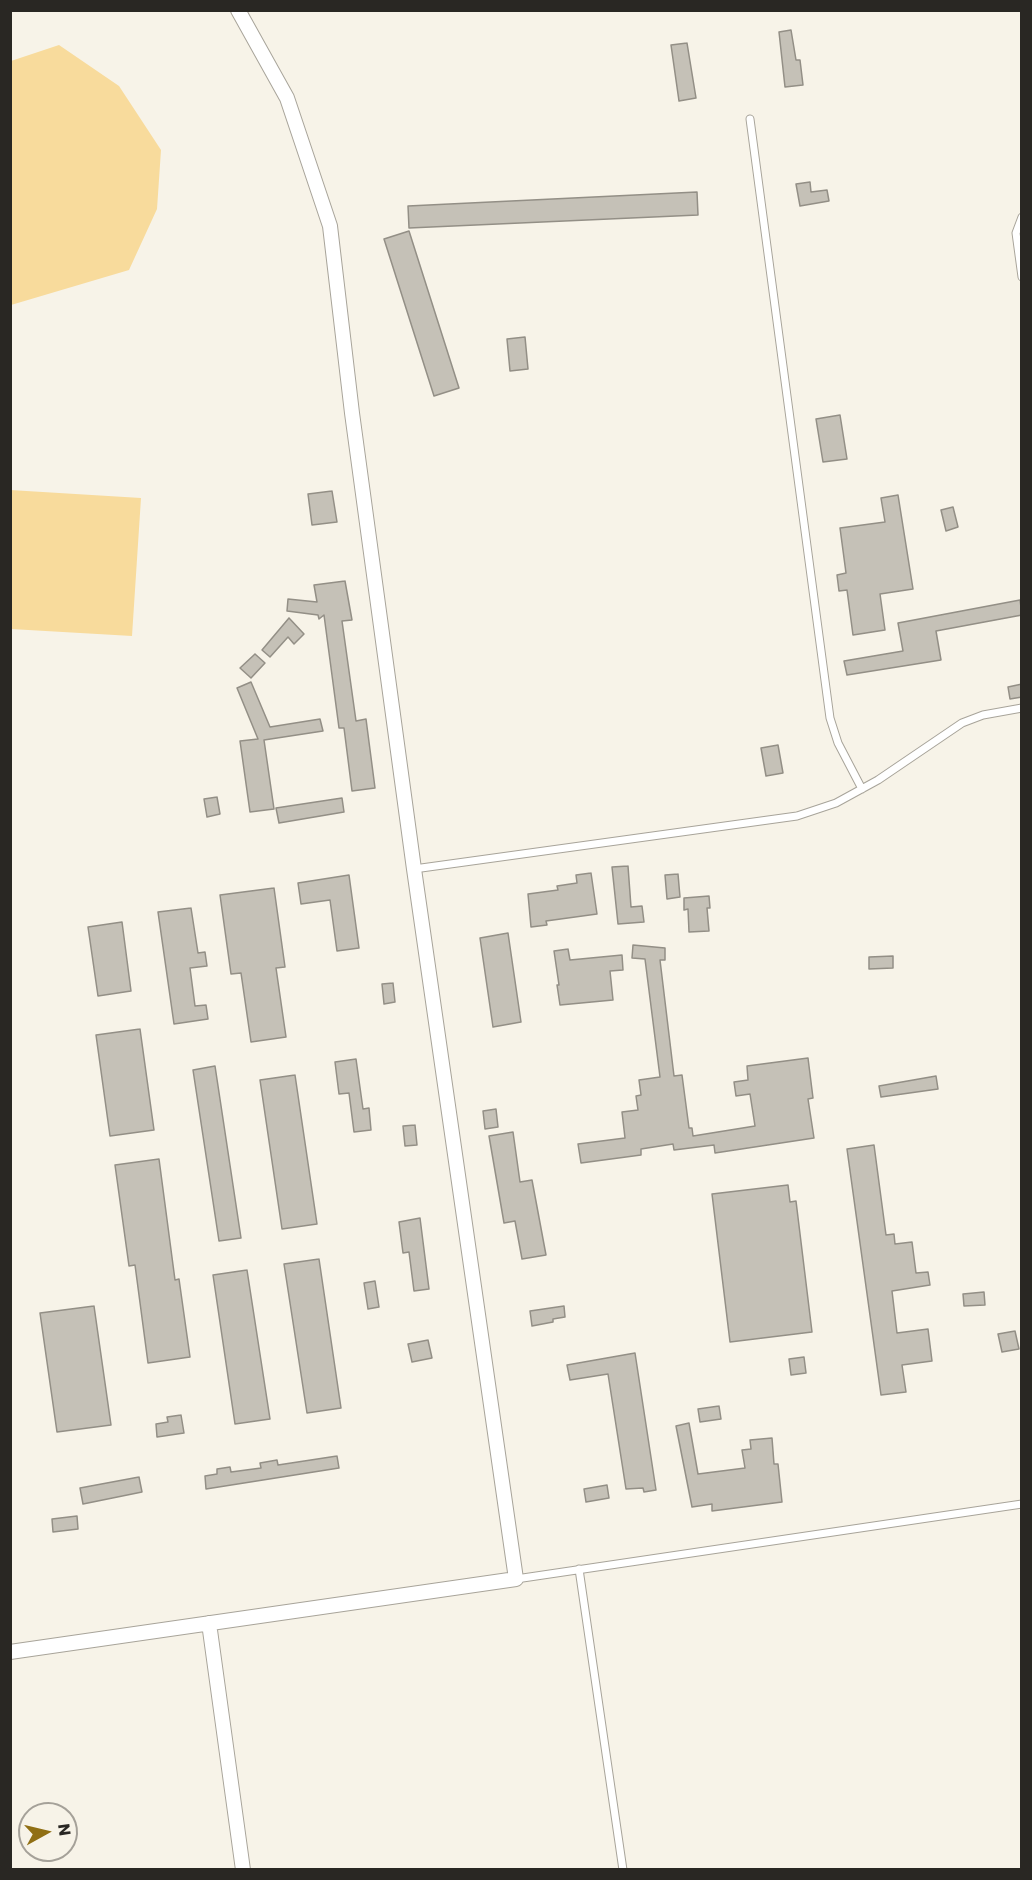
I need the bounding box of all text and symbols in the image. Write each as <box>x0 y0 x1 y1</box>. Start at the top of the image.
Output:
north arrow <box>18 1802 78 1862</box>
text: N <box>52 1822 77 1837</box>

